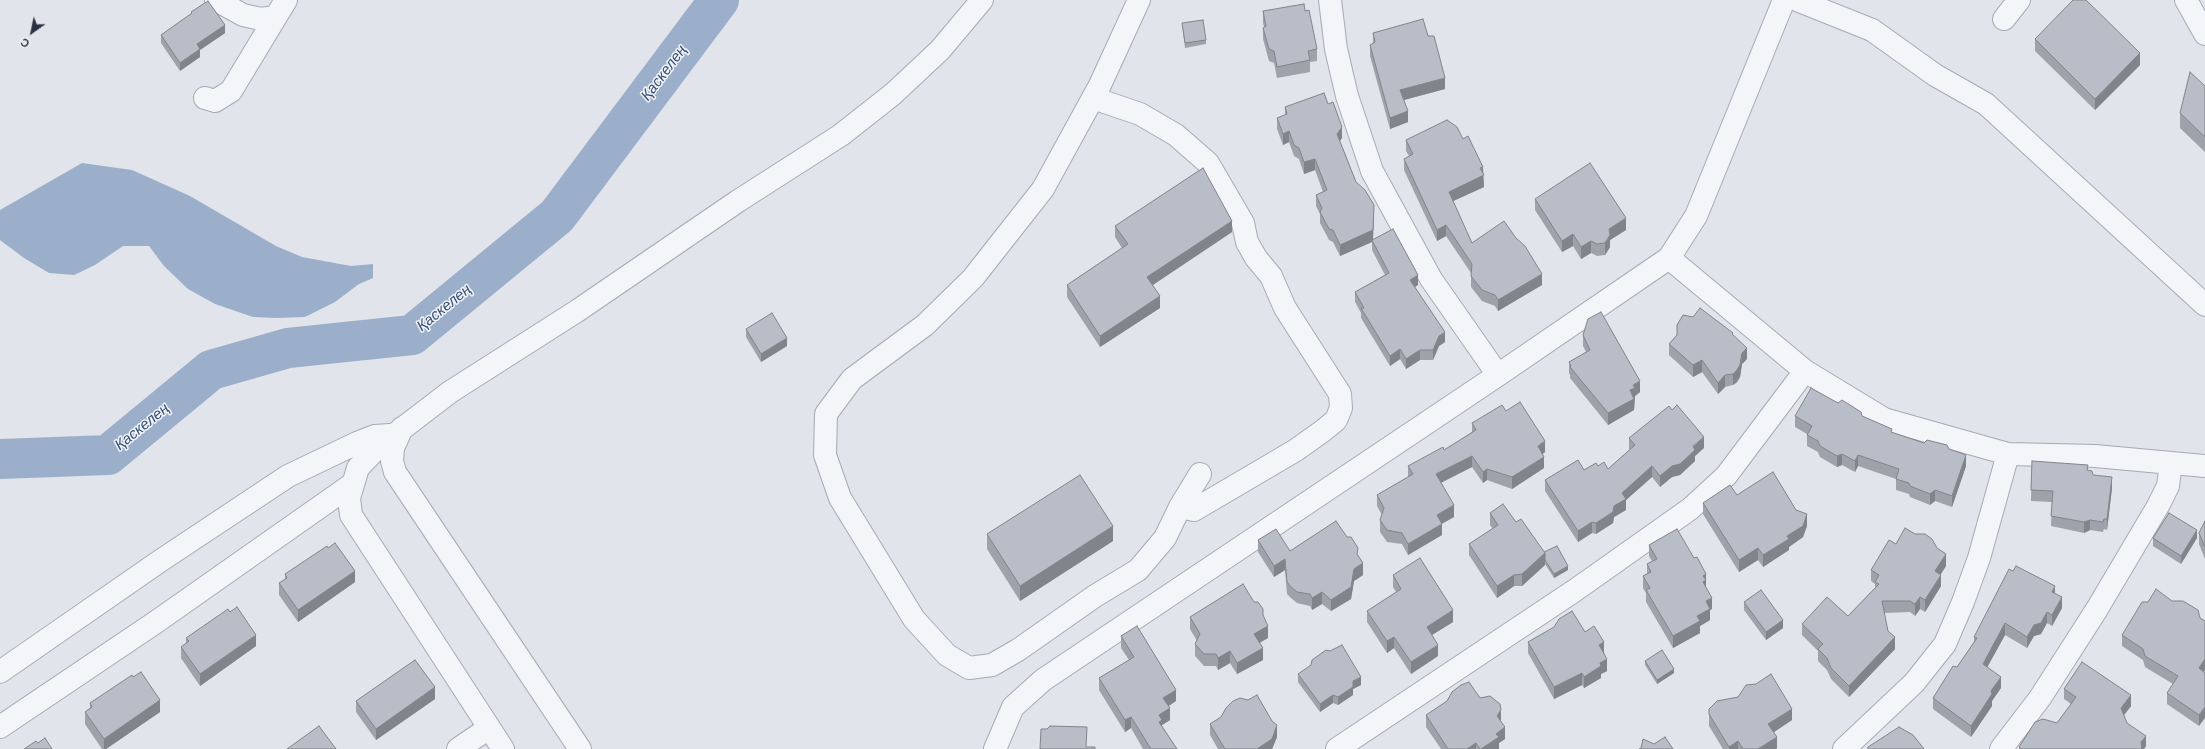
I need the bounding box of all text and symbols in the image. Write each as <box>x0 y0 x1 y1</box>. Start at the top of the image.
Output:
north arrow <box>12 12 52 52</box>
text: С <box>18 35 32 50</box>
water label: Қаскелең <box>637 42 691 104</box>
water label: Қаскелең <box>413 281 475 335</box>
water label: Қаскелең <box>111 400 173 454</box>

